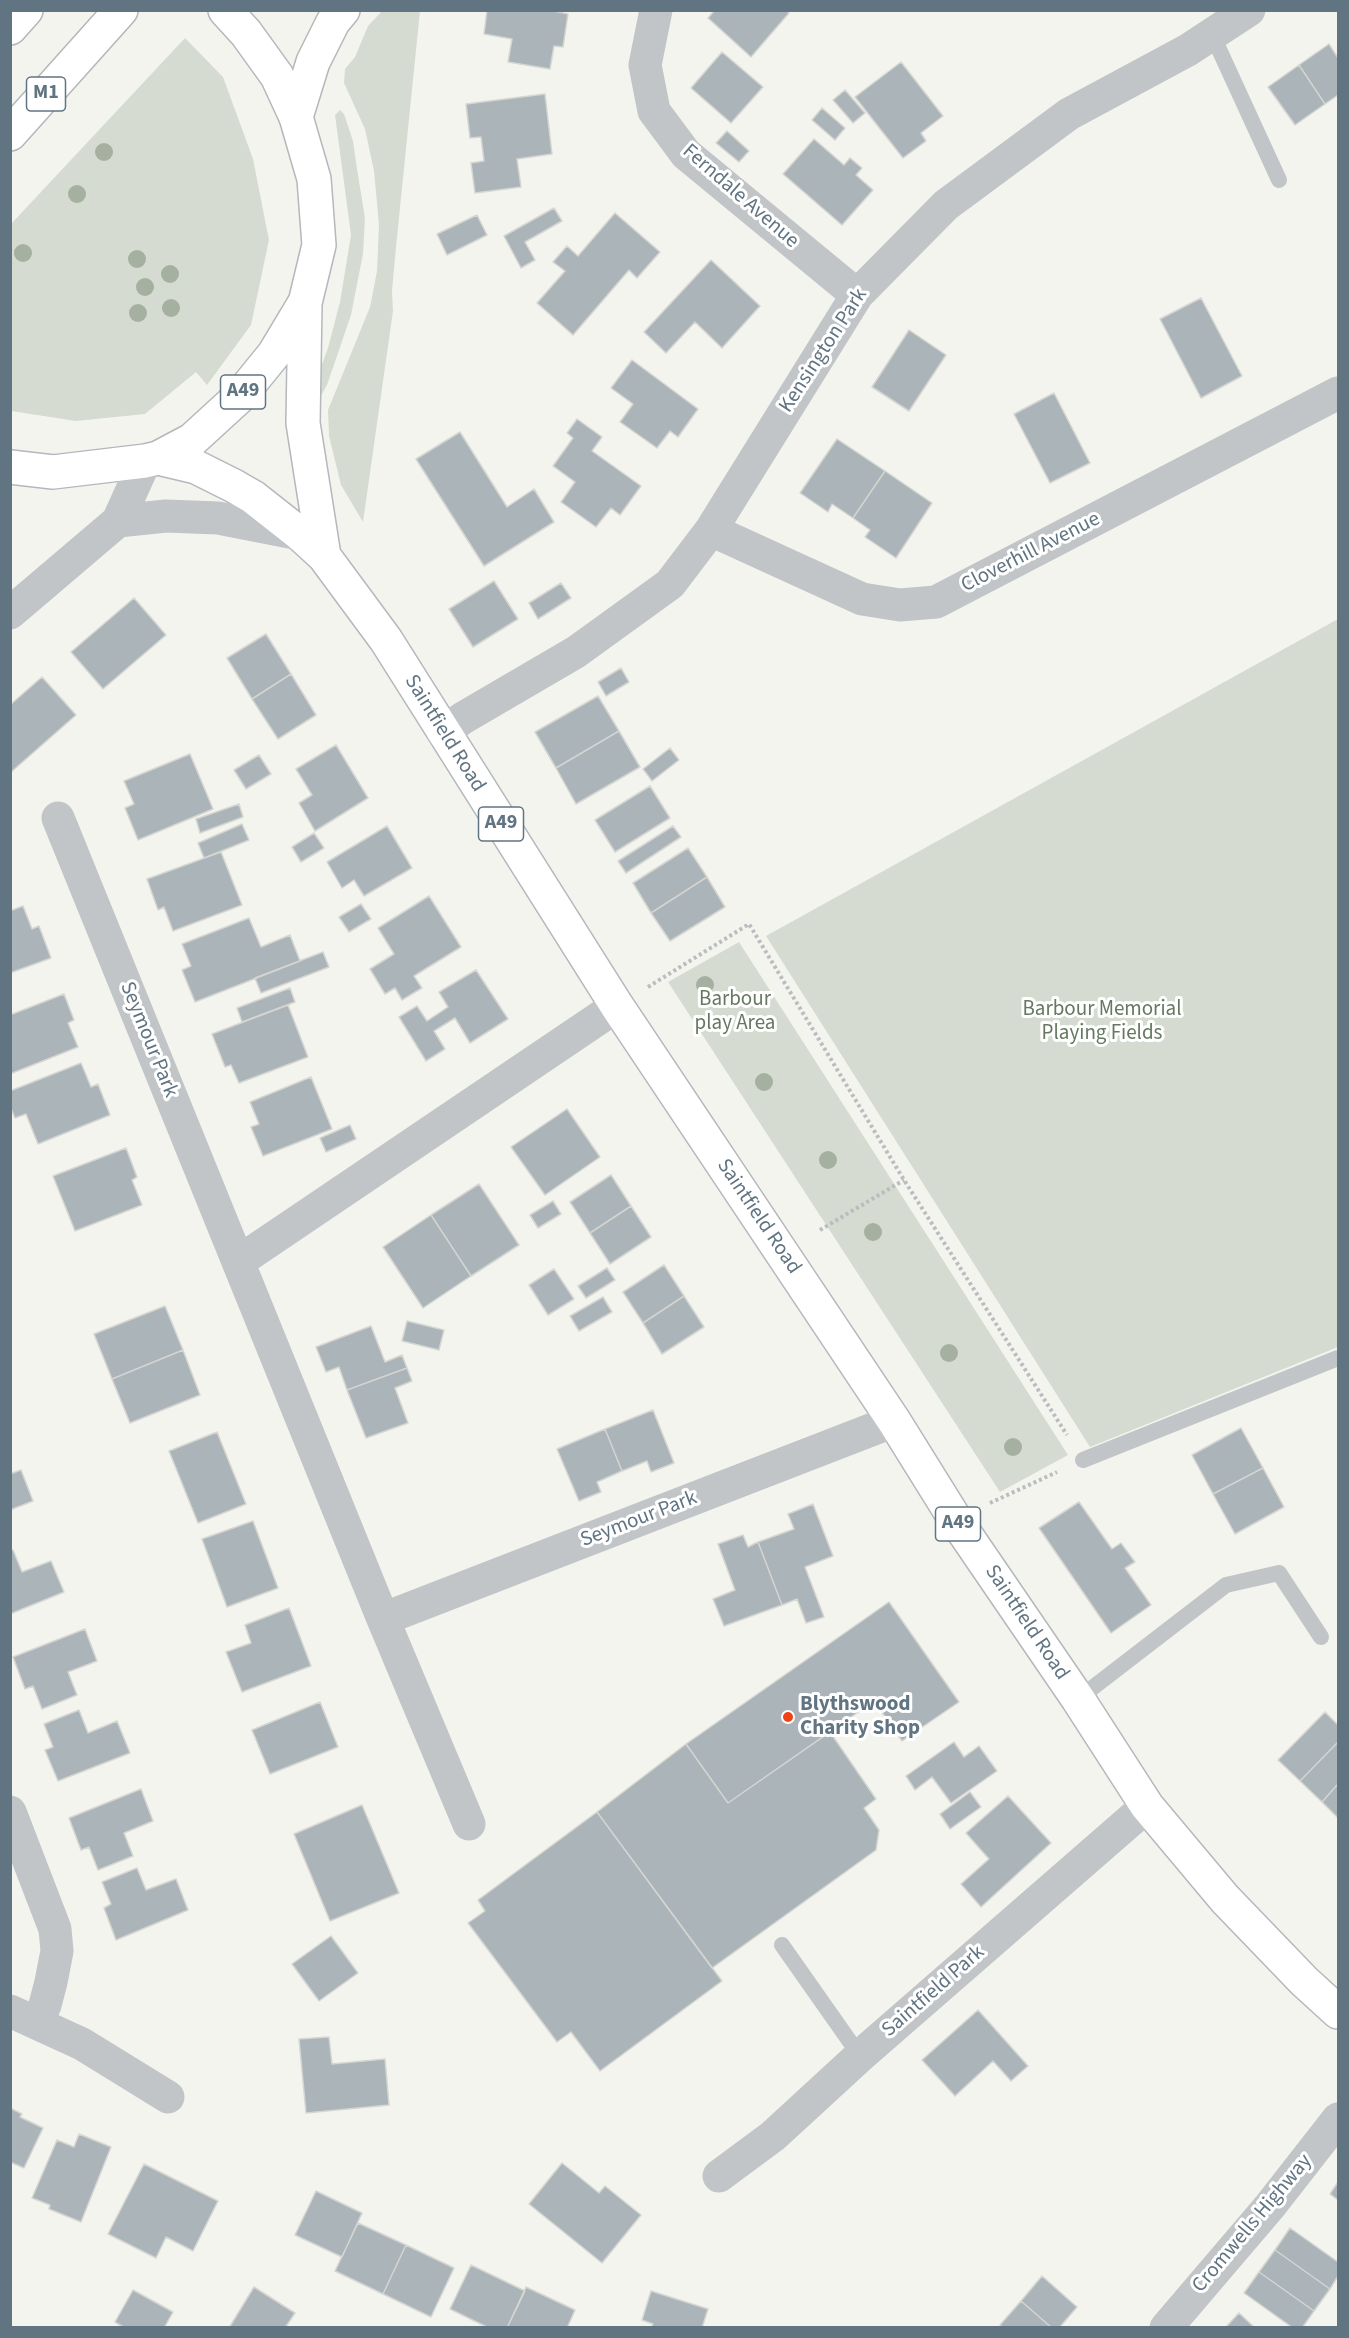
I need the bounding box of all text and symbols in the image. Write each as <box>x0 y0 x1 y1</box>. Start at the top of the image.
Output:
road number: M1 <box>26 77 66 111</box>
street label: Ferndale Avenue <box>677 140 803 254</box>
street label: Kensington Park <box>774 284 874 418</box>
road number: A49 <box>220 375 266 409</box>
street label: Cloverhill Avenue <box>957 507 1105 599</box>
street label: Saintfield Road <box>398 671 490 797</box>
road number: A49 <box>478 807 524 841</box>
street label: Seymour Park <box>113 978 183 1102</box>
park label: Barbour play Area <box>695 987 775 1037</box>
park label: Barbour Memorial Playing Fields <box>1023 997 1181 1047</box>
street label: Saintfield Road <box>710 1155 806 1279</box>
street label: Seymour Park <box>577 1486 701 1554</box>
road number: A49 <box>936 1507 980 1541</box>
street label: Saintfield Road <box>978 1561 1074 1685</box>
place label: Blythswood Charity Shop <box>800 1692 920 1742</box>
marker: Blythswood Charity Shop <box>781 1710 795 1724</box>
street label: Saintfield Park <box>878 1941 990 2043</box>
street label: Cromwells Highway <box>1188 2150 1318 2298</box>

